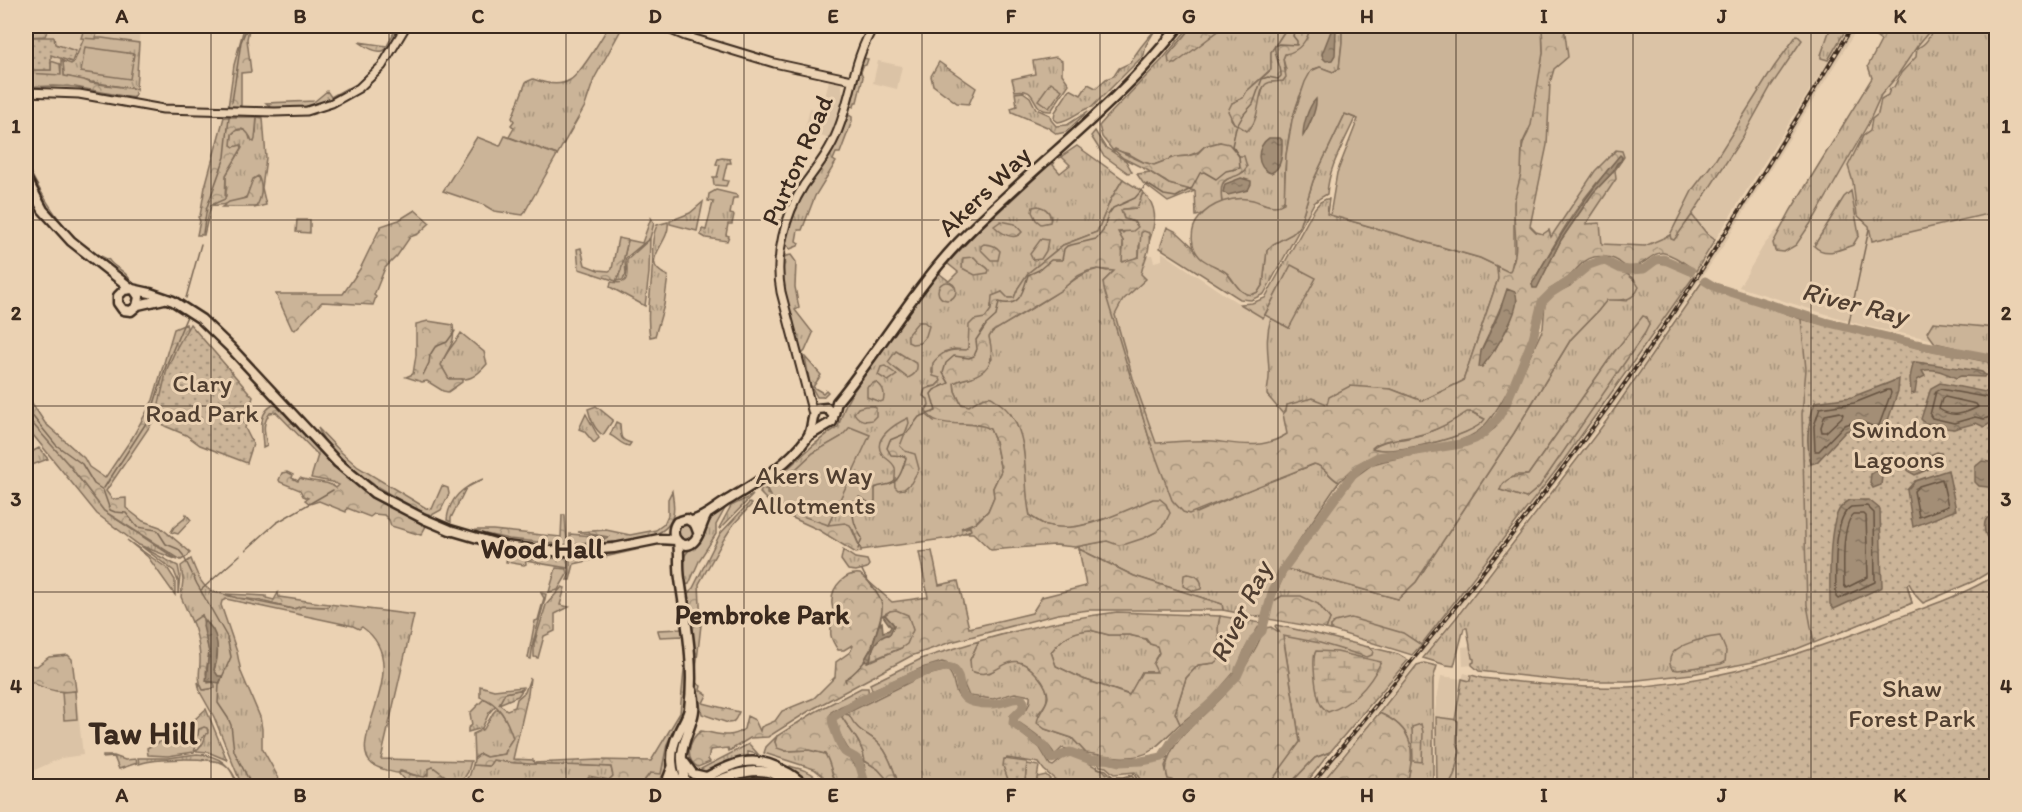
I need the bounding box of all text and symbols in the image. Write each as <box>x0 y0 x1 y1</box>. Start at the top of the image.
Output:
text: A <box>115 4 129 28</box>
text: B <box>294 4 307 28</box>
text: C <box>472 4 485 28</box>
text: D <box>648 4 662 28</box>
text: E <box>827 4 839 28</box>
text: F <box>1006 4 1017 28</box>
text: G <box>1182 4 1196 28</box>
text: H <box>1360 4 1374 28</box>
text: I <box>1540 4 1548 28</box>
text: J <box>1716 4 1727 28</box>
text: K <box>1894 4 1908 28</box>
street label: Purton Road <box>754 89 840 230</box>
text: 1 <box>11 114 21 138</box>
text: 1 <box>2001 114 2011 138</box>
street label: Akers Way <box>931 139 1037 243</box>
water label: River Ray <box>1798 274 1915 333</box>
text: 2 <box>11 301 22 325</box>
text: 2 <box>2001 301 2012 325</box>
park label: Clary Road Park <box>145 367 259 429</box>
park label: Swindon Lagoons <box>1852 413 1947 475</box>
park label: Akers Way Allotments <box>752 459 876 521</box>
text: 3 <box>11 487 22 511</box>
text: 3 <box>2001 487 2012 511</box>
district label: Wood Hall <box>480 531 604 565</box>
water label: River Ray <box>1201 553 1280 668</box>
district label: Pembroke Park <box>675 598 850 631</box>
park label: Shaw Forest Park <box>1848 672 1976 734</box>
text: 4 <box>10 674 22 698</box>
text: 4 <box>2000 674 2012 698</box>
district label: Taw Hill <box>88 714 198 752</box>
text: A <box>115 783 129 807</box>
text: B <box>294 783 307 807</box>
text: C <box>472 783 485 807</box>
text: D <box>648 783 662 807</box>
text: E <box>827 783 839 807</box>
text: F <box>1006 783 1017 807</box>
text: G <box>1182 783 1196 807</box>
text: H <box>1360 783 1374 807</box>
text: I <box>1540 783 1548 807</box>
text: J <box>1716 783 1727 807</box>
text: K <box>1894 783 1908 807</box>

